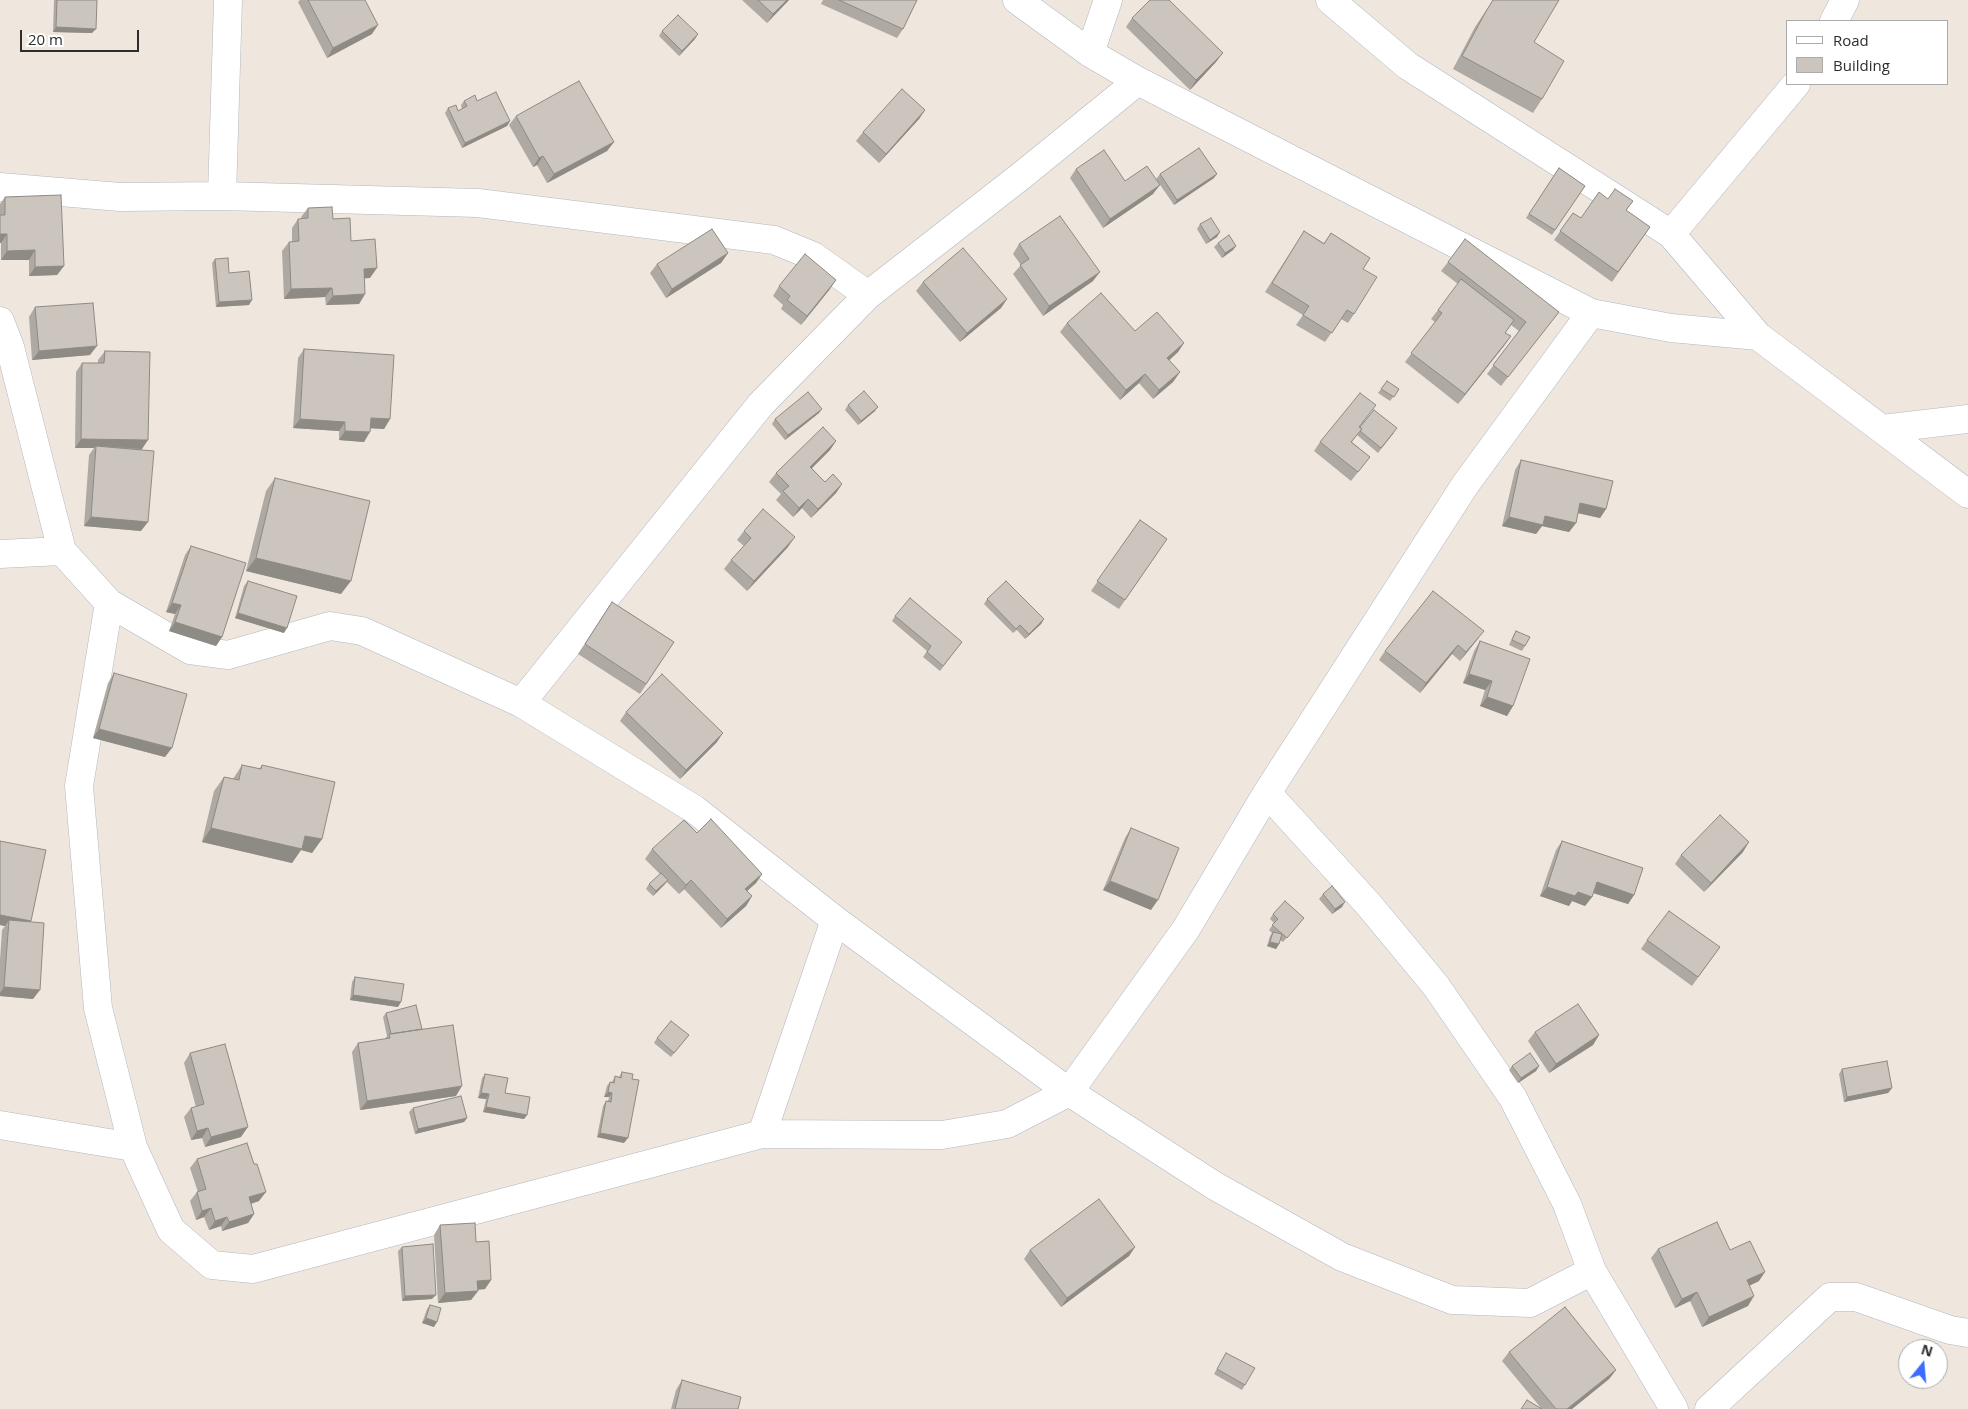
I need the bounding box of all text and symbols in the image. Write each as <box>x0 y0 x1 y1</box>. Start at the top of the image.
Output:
scale bar <box>22 20 141 52</box>
legend <box>1786 20 1948 85</box>
text: 20 m <box>28 29 63 49</box>
text: Road <box>1833 30 1869 50</box>
text: Building <box>1833 55 1890 75</box>
north arrow <box>1898 1339 1948 1389</box>
text: N <box>1919 1339 1935 1361</box>

